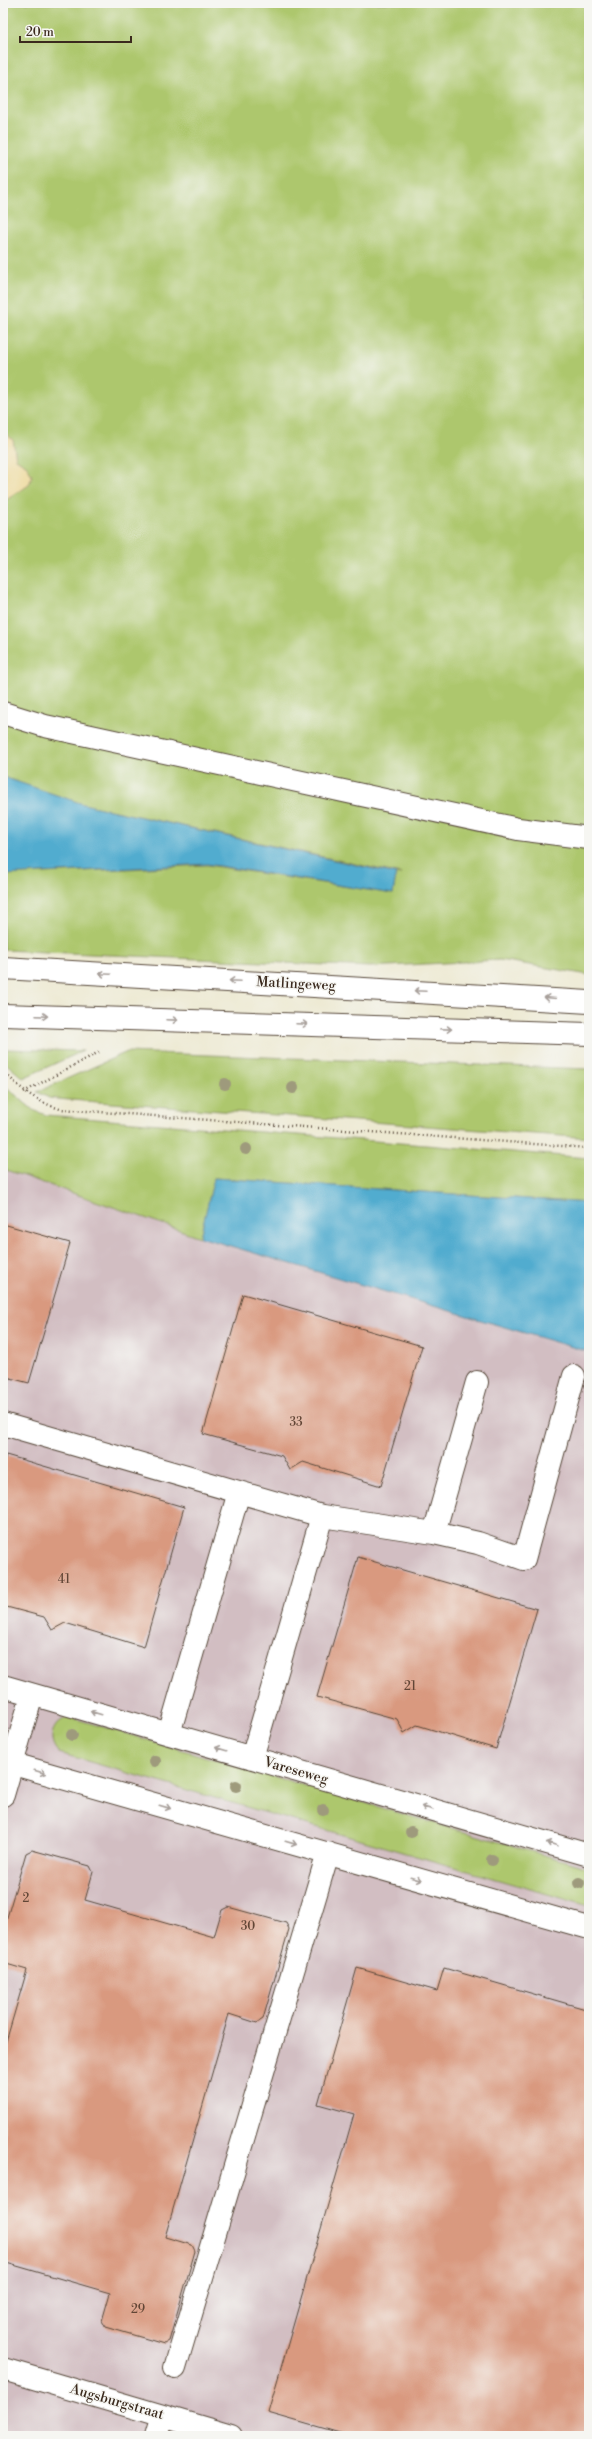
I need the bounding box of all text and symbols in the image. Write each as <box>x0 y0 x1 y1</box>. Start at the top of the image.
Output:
scale bar <box>20 18 131 44</box>
text: 20 m <box>26 25 54 40</box>
one-way arrow <box>99 970 112 977</box>
street label: Matlingeweg <box>256 973 337 995</box>
one-way arrow <box>229 977 242 985</box>
one-way arrow <box>414 987 427 995</box>
one-way arrow <box>544 995 557 1002</box>
one-way arrow <box>35 1012 48 1020</box>
one-way arrow <box>165 1016 178 1024</box>
one-way arrow <box>295 1021 308 1028</box>
one-way arrow <box>439 1025 452 1033</box>
house number: 33 <box>289 1415 303 1430</box>
house number: 41 <box>58 1572 71 1587</box>
house number: 21 <box>404 1679 417 1694</box>
one-way arrow <box>90 1709 103 1716</box>
one-way arrow <box>215 1745 228 1752</box>
street label: Vareseweg <box>261 1753 331 1789</box>
one-way arrow <box>34 1769 47 1776</box>
one-way arrow <box>159 1804 172 1811</box>
one-way arrow <box>420 1804 433 1811</box>
one-way arrow <box>284 1840 297 1847</box>
one-way arrow <box>545 1840 558 1847</box>
one-way arrow <box>409 1875 422 1883</box>
house number: 2 <box>23 1891 30 1906</box>
house number: 30 <box>241 1919 255 1934</box>
house number: 29 <box>131 2302 145 2317</box>
street label: Augsburgstraat <box>67 2380 166 2424</box>

